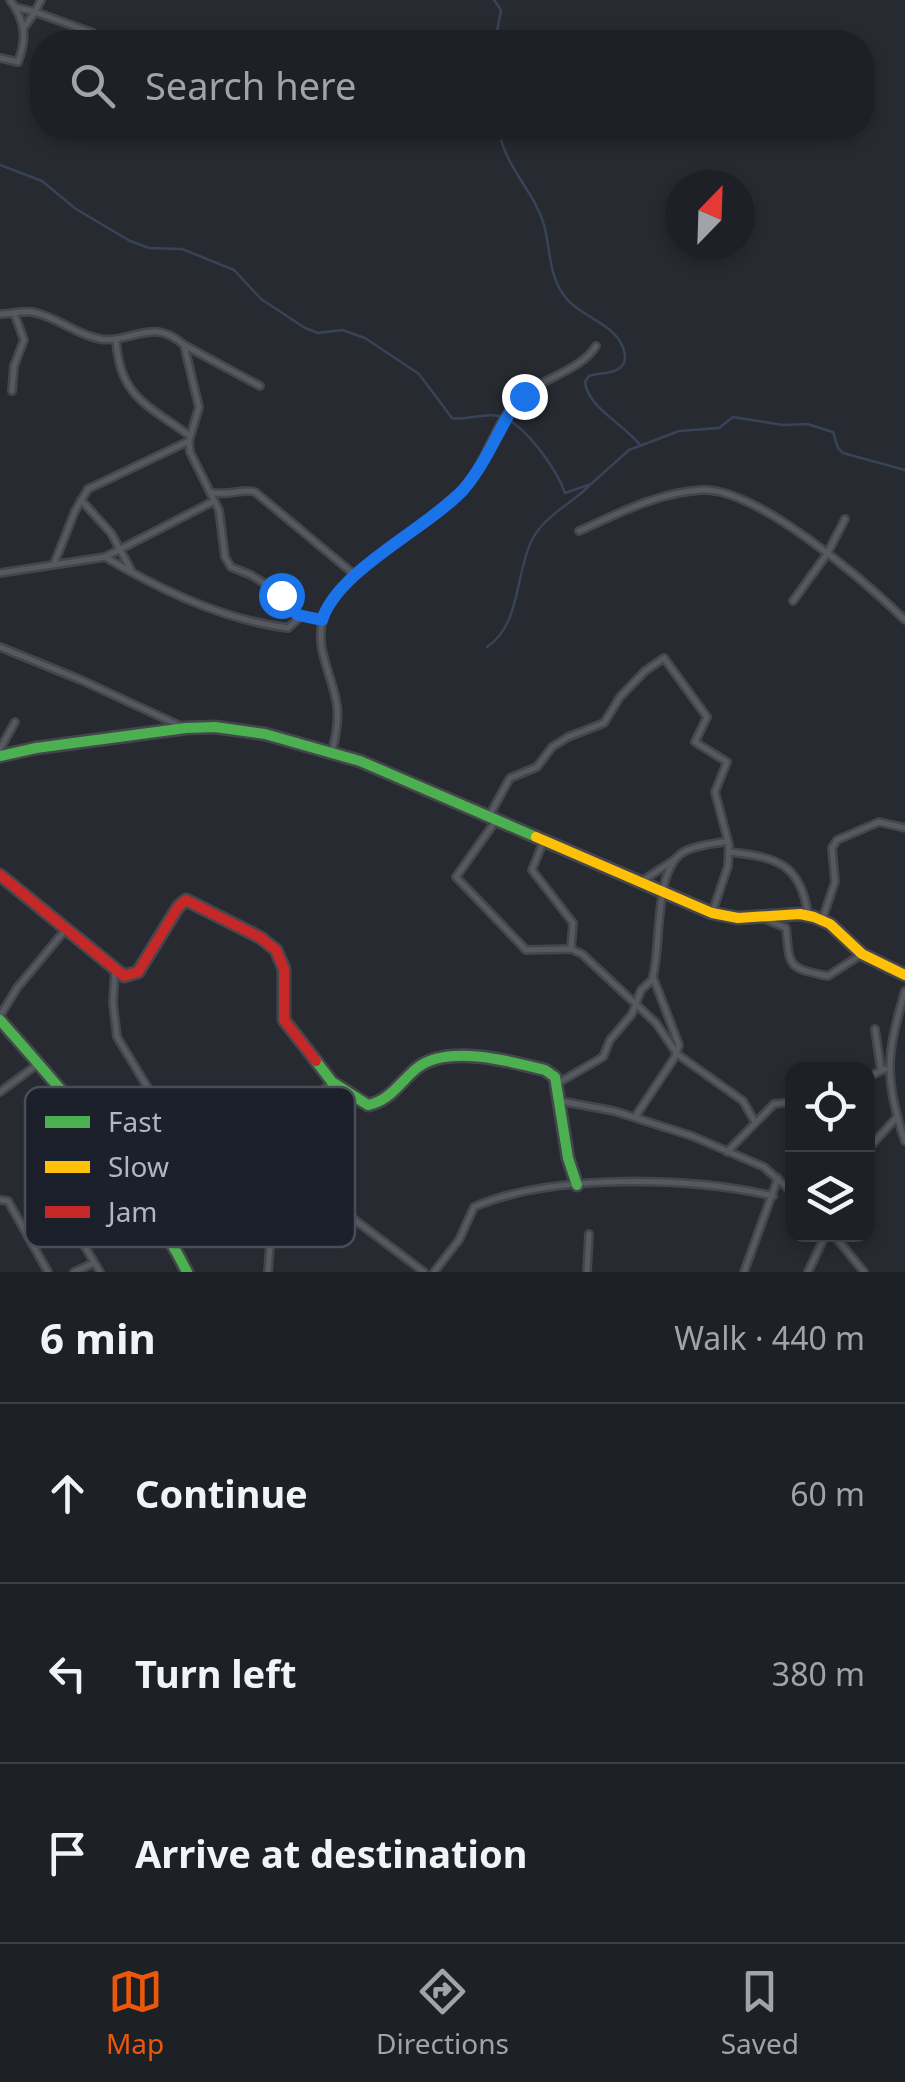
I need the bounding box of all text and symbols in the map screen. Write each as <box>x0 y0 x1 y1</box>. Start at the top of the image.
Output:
search box <box>30 30 875 140</box>
icon: search <box>65 58 120 113</box>
text: Search here <box>145 59 356 111</box>
north arrow <box>665 170 755 260</box>
route end <box>502 374 548 420</box>
route start <box>259 573 305 619</box>
map controls <box>785 1062 875 1242</box>
button: locate <box>785 1062 875 1152</box>
legend <box>25 1087 355 1247</box>
text: Fast <box>108 1102 162 1140</box>
text: Slow <box>108 1147 169 1185</box>
button: layers <box>785 1152 875 1242</box>
text: Jam <box>105 1192 158 1230</box>
text: 6 min <box>40 1309 156 1366</box>
text: Walk · 440 m <box>674 1316 865 1359</box>
icon: ahead <box>40 1466 95 1521</box>
text: Continue <box>135 1467 308 1519</box>
text: 60 m <box>790 1472 865 1515</box>
icon: left <box>40 1646 95 1701</box>
text: Turn left <box>135 1647 297 1699</box>
text: 380 m <box>772 1652 865 1695</box>
icon: arrive <box>40 1826 95 1881</box>
text: Arrive at destination <box>135 1827 527 1879</box>
tab: Map <box>106 1964 164 2062</box>
tab: Directions <box>376 1964 509 2062</box>
tab: Saved <box>721 1964 799 2062</box>

